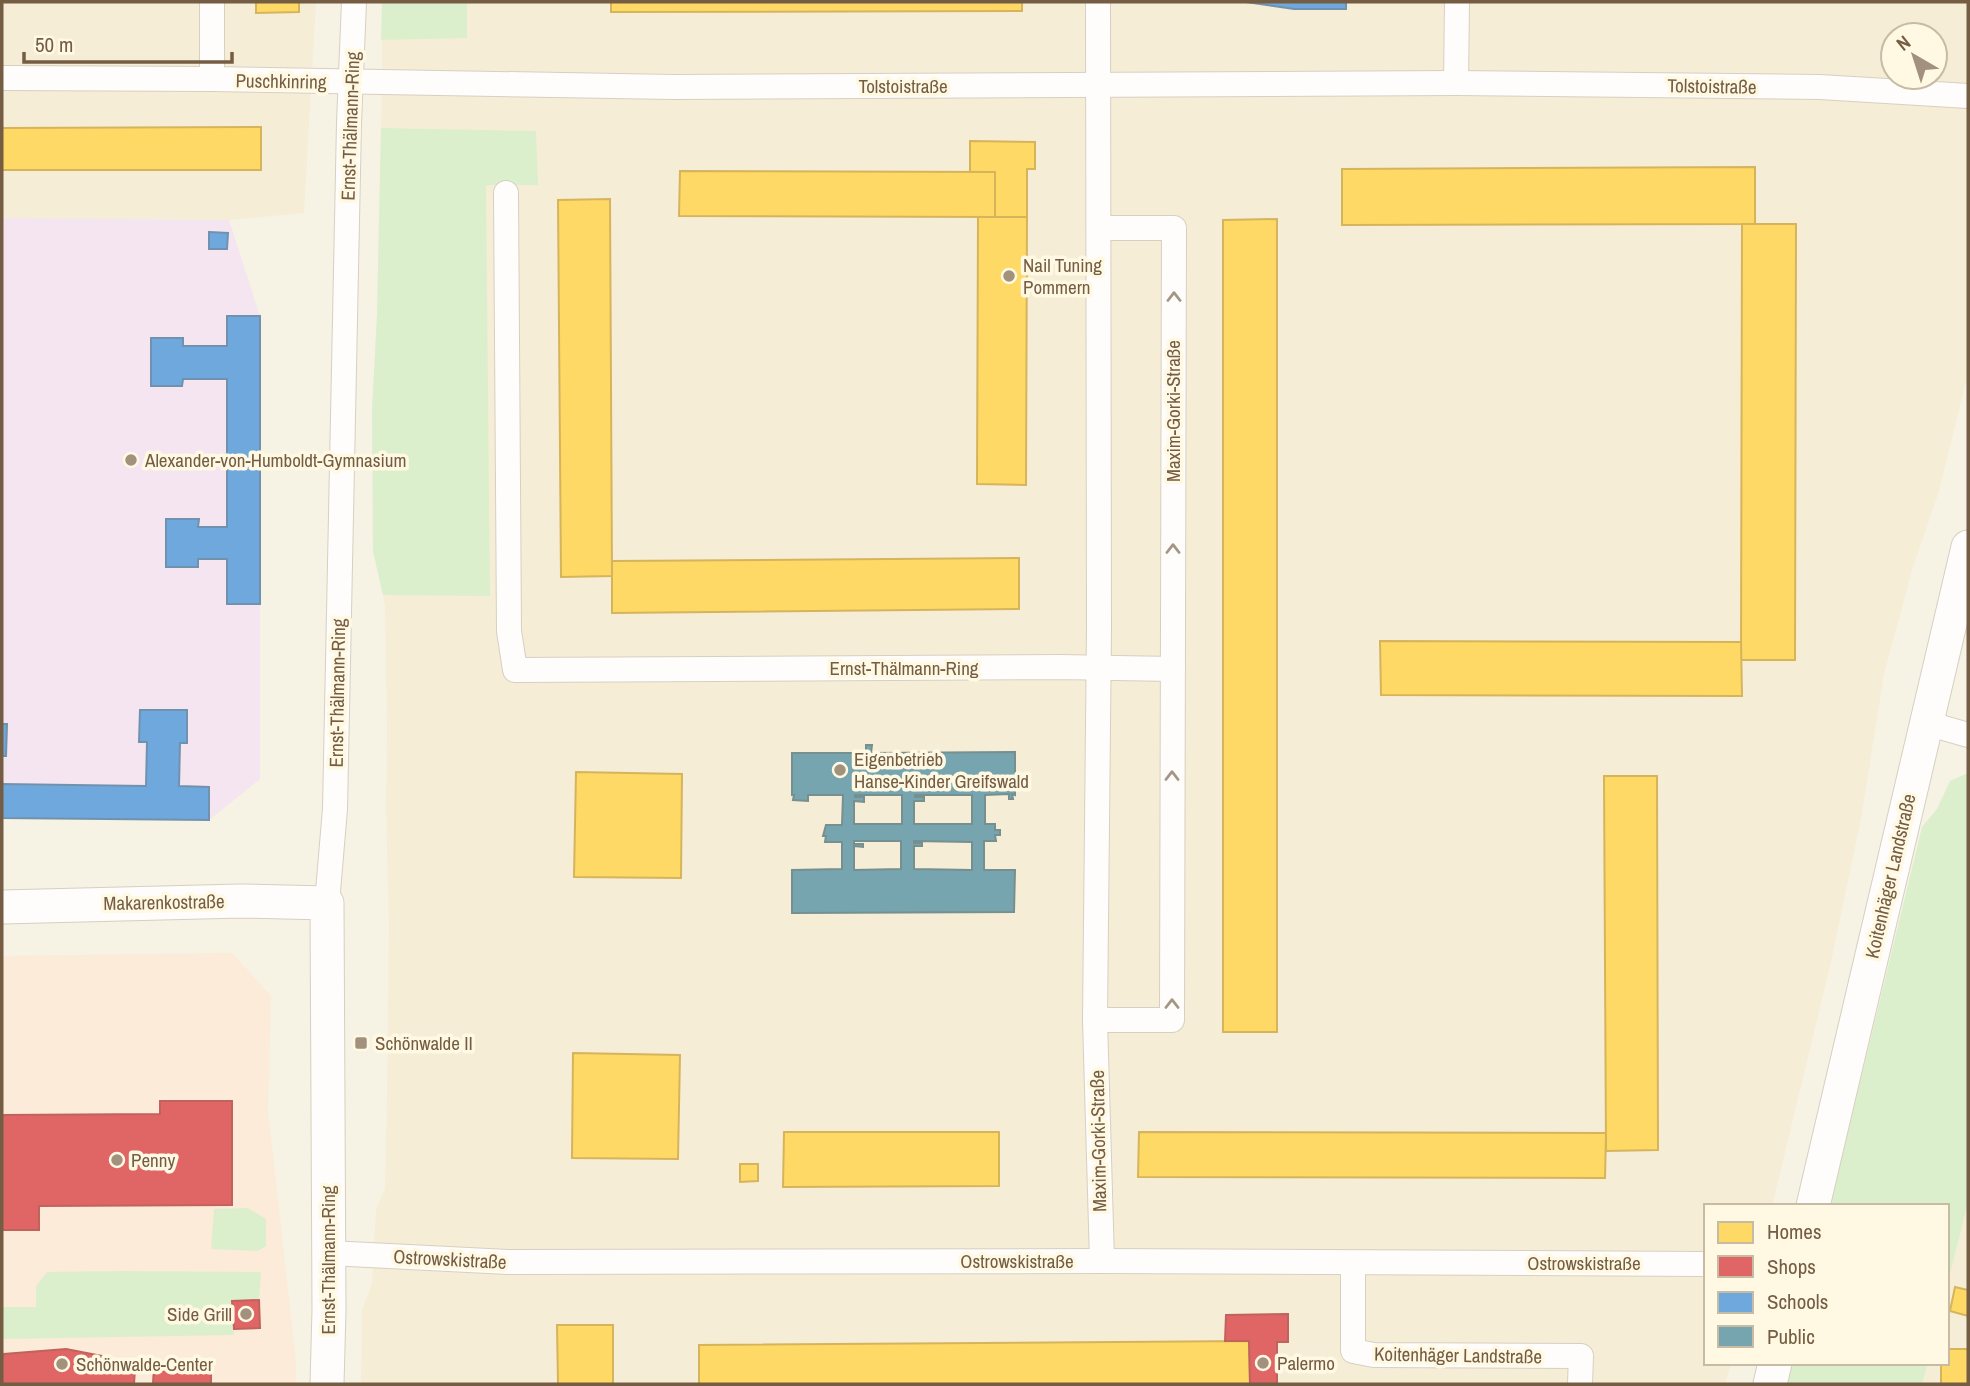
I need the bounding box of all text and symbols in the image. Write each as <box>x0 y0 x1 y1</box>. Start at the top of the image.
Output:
scale bar <box>24 21 233 65</box>
north arrow <box>1879 21 1949 91</box>
text: N <box>1891 29 1916 56</box>
text: 50 m <box>35 30 73 59</box>
street label: Ernst-Thälmann-Ring <box>334 51 366 201</box>
street label: Puschkinring <box>235 67 327 95</box>
street label: Tolstoistraße <box>1667 72 1757 100</box>
street label: Tolstoistraße <box>858 73 948 99</box>
place label: Nail Tuning Pommern <box>1023 252 1102 300</box>
marker: Nail Tuning Pommern <box>1001 268 1017 284</box>
one-way arrow <box>1166 291 1182 302</box>
street label: Maxim-Gorki-Straße <box>1160 340 1186 482</box>
place label: Alexander-von-Humboldt-Gymnasium <box>144 447 406 473</box>
marker: Alexander-von-Humboldt-Gymnasium <box>123 452 139 468</box>
one-way arrow <box>1165 543 1181 554</box>
street label: Ernst-Thälmann-Ring <box>323 618 351 768</box>
street label: Ernst-Thälmann-Ring <box>830 655 979 681</box>
place label: Eigenbetrieb Hanse-Kinder Greifswald <box>854 746 1029 794</box>
marker: Eigenbetrieb Hanse-Kinder Greifswald <box>832 762 848 778</box>
one-way arrow <box>1164 771 1180 781</box>
street label: Koitenhäger Landstraße <box>1858 791 1922 961</box>
street label: Makarenkostraße <box>103 888 225 916</box>
one-way arrow <box>1164 998 1180 1009</box>
place label: Schönwalde II <box>375 1030 473 1056</box>
marker: Schönwalde II <box>353 1035 369 1051</box>
street label: Maxim-Gorki-Straße <box>1084 1070 1112 1212</box>
place label: Penny <box>131 1147 175 1173</box>
marker: Penny <box>109 1152 125 1168</box>
street label: Ernst-Thälmann-Ring <box>315 1185 341 1334</box>
legend <box>1704 1204 1949 1365</box>
text: Homes <box>1767 1217 1822 1246</box>
street label: Ostrowskistraße <box>393 1243 507 1275</box>
street label: Ostrowskistraße <box>960 1248 1074 1274</box>
street label: Ostrowskistraße <box>1527 1250 1641 1276</box>
text: Shops <box>1767 1252 1816 1281</box>
text: Schools <box>1767 1287 1828 1316</box>
place label: Side Grill <box>167 1301 232 1327</box>
marker: Side Grill <box>238 1306 254 1322</box>
text: Public <box>1767 1322 1815 1351</box>
street label: Koitenhäger Landstraße <box>1374 1341 1542 1369</box>
place label: Palermo <box>1277 1350 1335 1376</box>
place label: Schönwalde-Center <box>76 1351 214 1377</box>
marker: Palermo <box>1255 1355 1271 1371</box>
marker: Schönwalde-Center <box>54 1356 70 1372</box>

